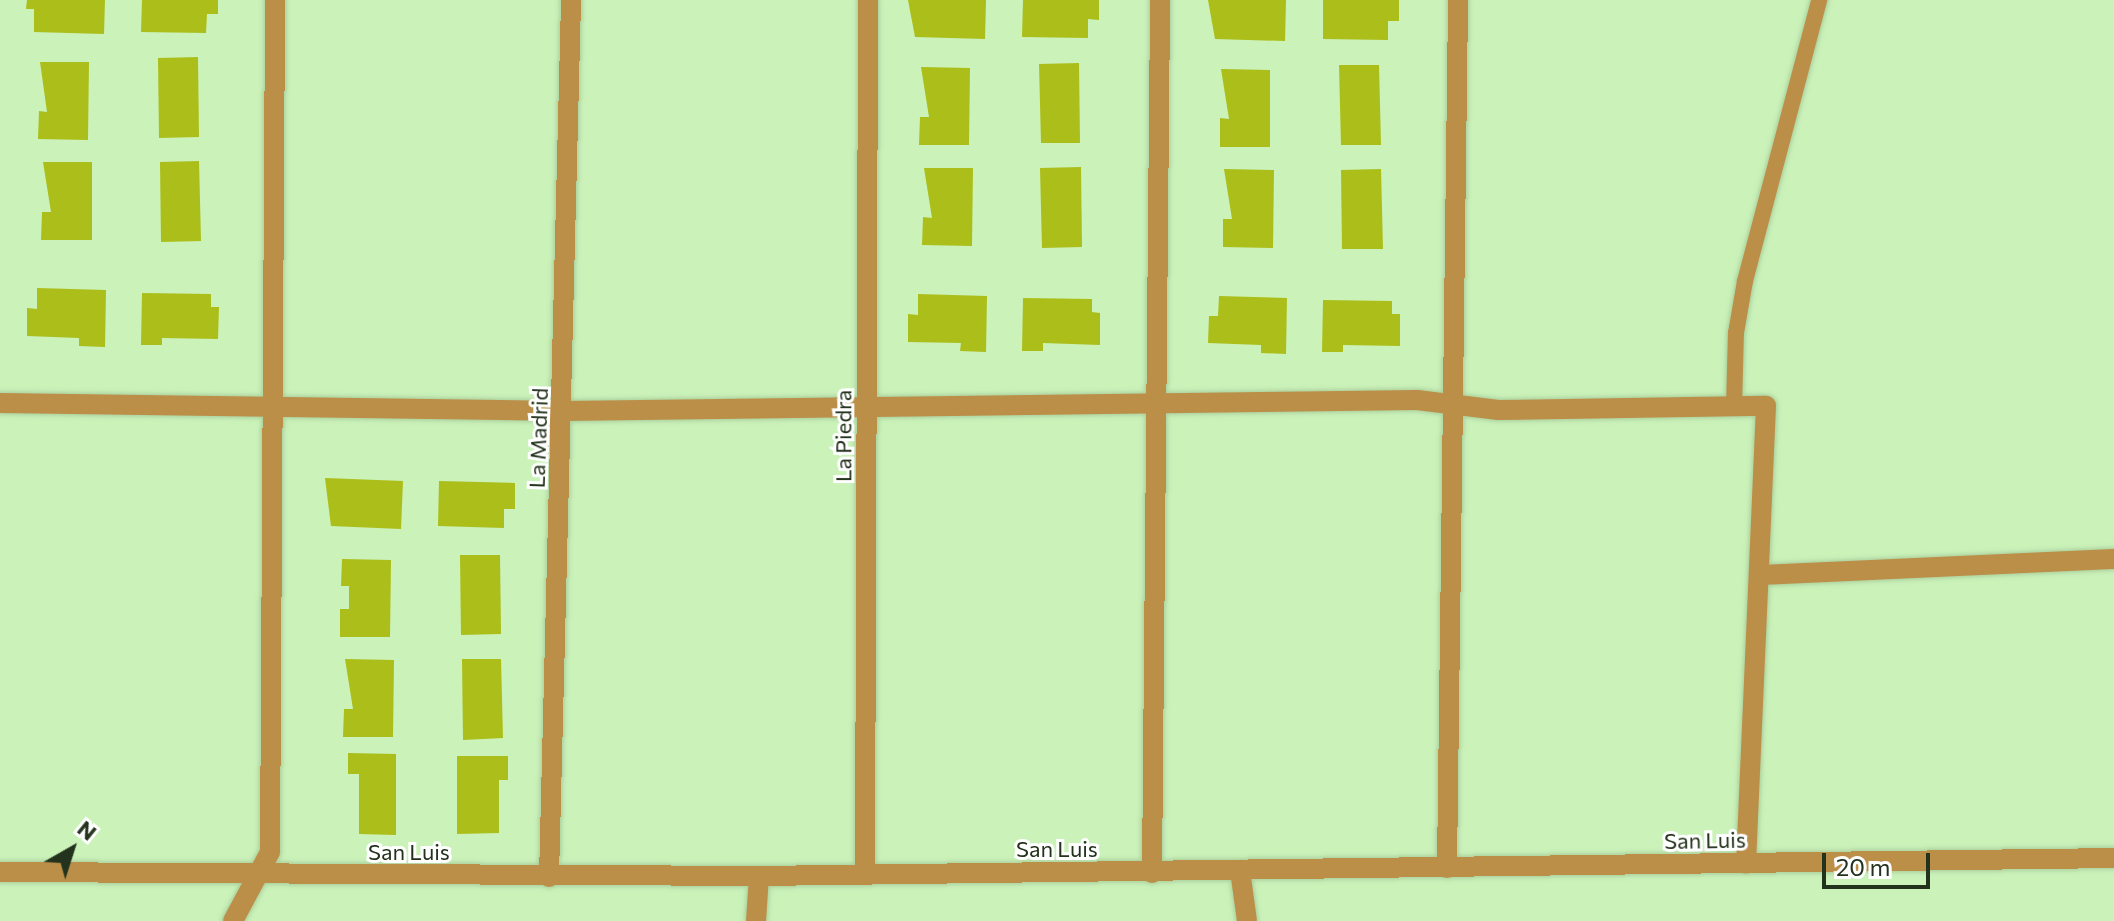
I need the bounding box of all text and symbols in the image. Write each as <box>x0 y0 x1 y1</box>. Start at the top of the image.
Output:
street label: La Madrid <box>523 387 553 489</box>
street label: La Piedra <box>830 390 856 482</box>
north arrow <box>32 809 112 889</box>
text: N <box>73 814 102 846</box>
street label: San Luis <box>1664 826 1746 854</box>
street label: San Luis <box>1016 836 1098 862</box>
scale bar <box>1826 837 1934 887</box>
street label: San Luis <box>368 839 450 865</box>
text: 20 m <box>1836 852 1890 881</box>

